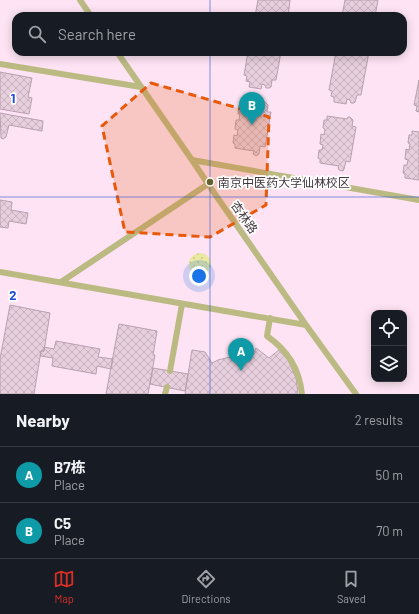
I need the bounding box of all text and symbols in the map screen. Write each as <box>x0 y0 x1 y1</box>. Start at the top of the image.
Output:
search box <box>12 12 407 56</box>
icon: search <box>26 23 48 45</box>
text: Search here <box>58 25 136 43</box>
text: 1 <box>11 90 15 106</box>
pin: B <box>239 92 265 125</box>
place label: 南京中医药大学仙林校区 <box>218 175 350 189</box>
marker: 南京中医药大学仙林校区 <box>205 177 215 187</box>
street label: 杏林路 <box>229 198 261 236</box>
your location <box>189 266 209 286</box>
text: 2 <box>9 287 17 303</box>
map controls <box>371 310 407 382</box>
button: locate <box>371 310 407 346</box>
pin: A <box>228 338 254 371</box>
button: layers <box>371 346 407 382</box>
text: Nearby <box>16 410 70 430</box>
text: 2 results <box>355 412 403 428</box>
text: B7栋 <box>54 458 86 476</box>
text: A <box>25 467 33 483</box>
text: 50 m <box>376 467 403 483</box>
text: Place <box>54 477 85 493</box>
text: C5 <box>54 514 71 532</box>
text: B <box>25 523 33 539</box>
text: 70 m <box>376 523 403 539</box>
text: Place <box>54 532 85 548</box>
tab: Map <box>53 568 75 605</box>
tab: Directions <box>181 568 231 605</box>
tab: Saved <box>337 568 366 605</box>

